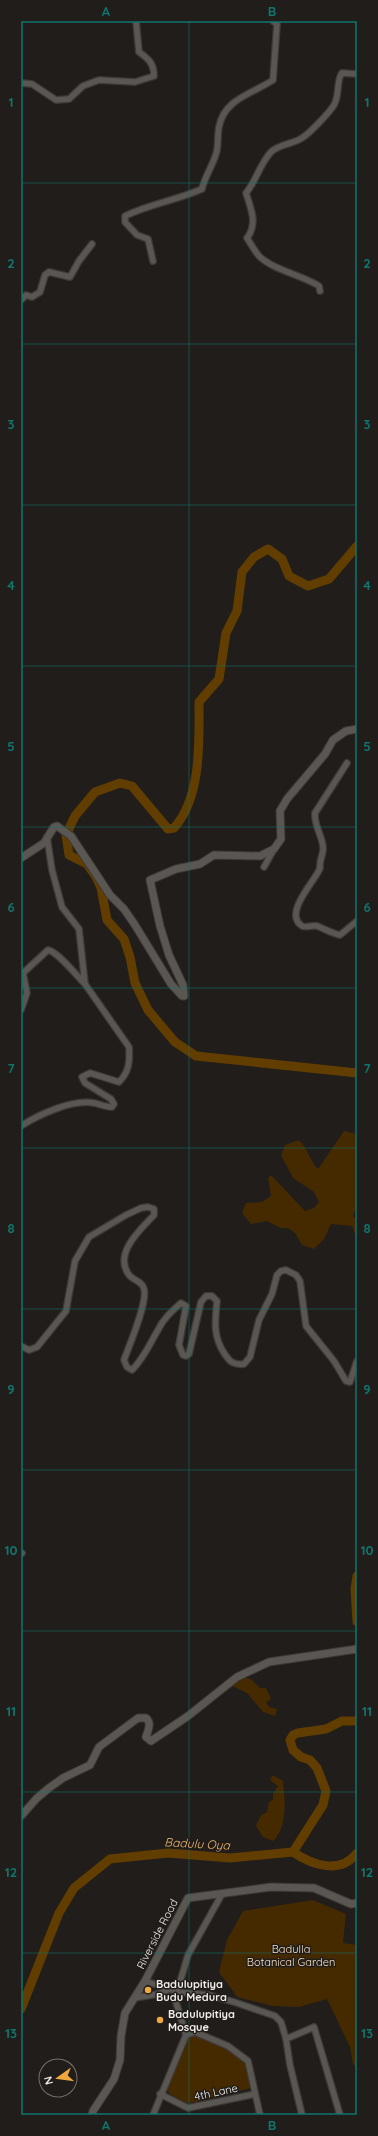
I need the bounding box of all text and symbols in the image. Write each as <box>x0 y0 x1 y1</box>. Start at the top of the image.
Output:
text: A <box>102 3 111 19</box>
text: B <box>268 3 276 19</box>
text: 1 <box>8 94 14 110</box>
text: 1 <box>364 94 370 110</box>
text: 2 <box>7 255 15 271</box>
text: 2 <box>363 255 371 271</box>
text: 3 <box>8 416 15 432</box>
text: 3 <box>364 416 371 432</box>
text: 4 <box>7 577 15 593</box>
text: 4 <box>363 577 371 593</box>
text: 5 <box>7 738 15 754</box>
text: 5 <box>363 738 371 754</box>
text: 6 <box>7 899 15 915</box>
text: 6 <box>363 899 371 915</box>
text: 7 <box>7 1060 15 1076</box>
text: 7 <box>363 1060 371 1076</box>
text: 8 <box>7 1220 15 1236</box>
text: 8 <box>363 1220 371 1236</box>
text: 9 <box>7 1381 15 1397</box>
text: 9 <box>363 1381 371 1397</box>
text: 10 <box>4 1542 18 1558</box>
text: 10 <box>360 1542 374 1558</box>
text: 11 <box>6 1703 16 1719</box>
text: 11 <box>362 1703 372 1719</box>
water label: Badulu Oya <box>164 1834 231 1853</box>
text: 12 <box>5 1864 17 1880</box>
text: 12 <box>361 1864 373 1880</box>
street label: Riverside Road <box>133 1897 181 1971</box>
park label: Badulla Botanical Garden <box>247 1942 335 1969</box>
place label: Badulupitiya Budu Medura <box>156 1977 227 2004</box>
marker: Badulupitiya Budu Medura <box>143 1985 153 1995</box>
place label: Badulupitiya Mosque <box>168 2007 235 2034</box>
marker: Badulupitiya Mosque <box>155 2015 165 2025</box>
text: 13 <box>5 2025 17 2041</box>
text: 13 <box>361 2025 373 2041</box>
north arrow <box>38 2058 78 2098</box>
text: N <box>41 2075 56 2086</box>
street label: 4th Lane <box>193 2081 239 2103</box>
text: A <box>102 2117 111 2133</box>
text: B <box>268 2117 276 2133</box>

